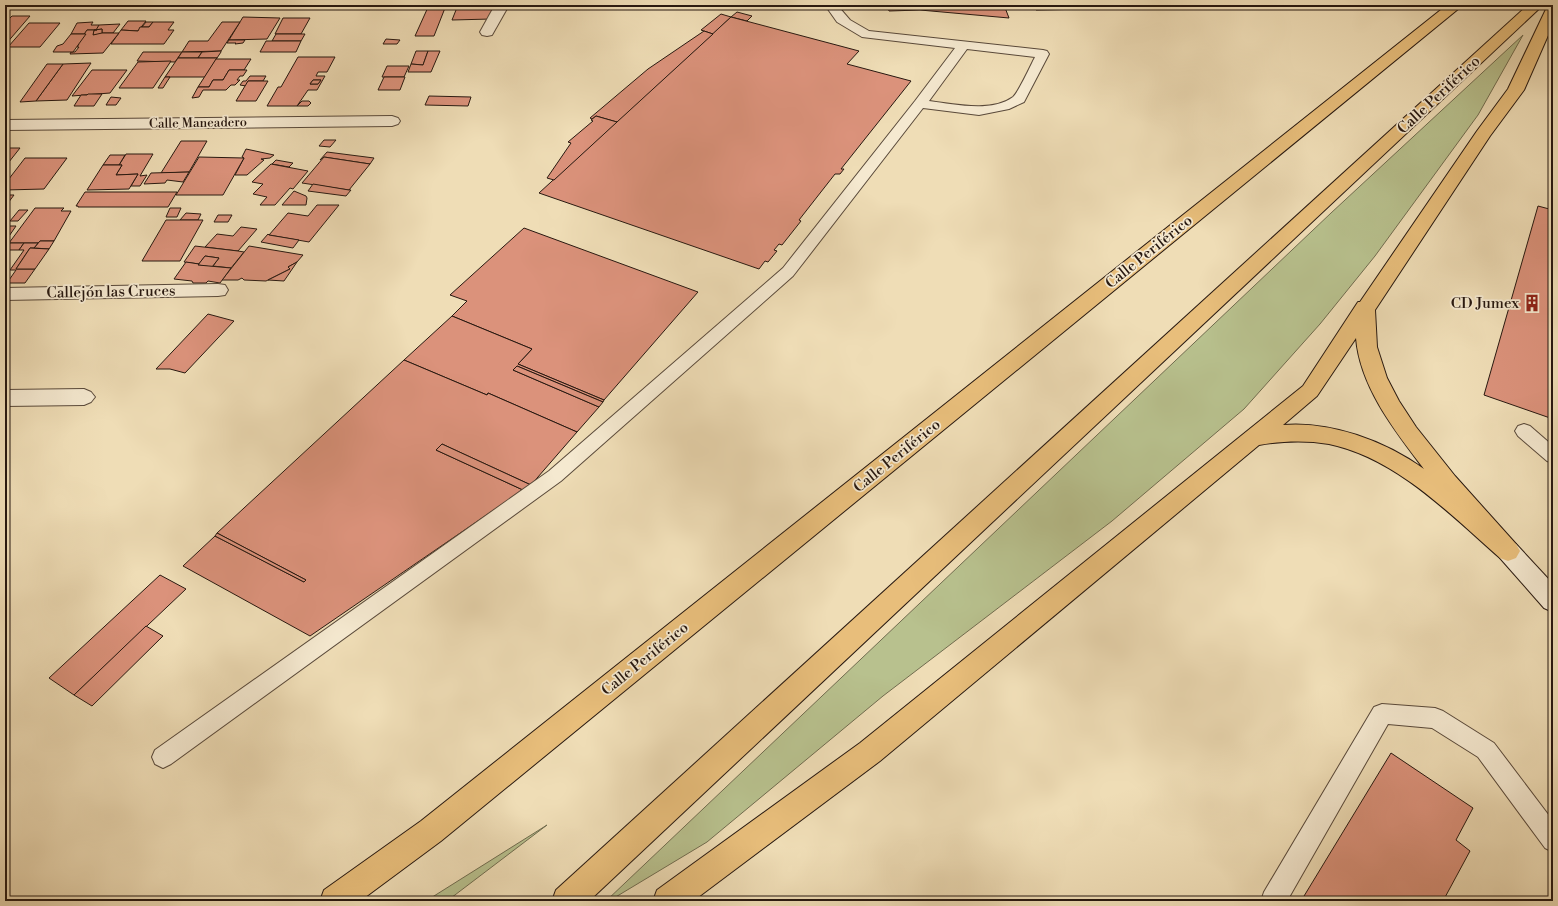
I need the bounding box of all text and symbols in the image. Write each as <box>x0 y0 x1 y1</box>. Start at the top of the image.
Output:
street label: Calle Periférico <box>1394 52 1484 138</box>
street label: Calle Maneadero <box>149 114 247 132</box>
street label: Calle Periférico <box>1102 211 1196 293</box>
street label: Callejón las Cruces <box>46 281 176 303</box>
building icon: CD Jumex <box>1522 293 1542 313</box>
place label: CD Jumex <box>1451 294 1519 313</box>
street label: Calle Periférico <box>850 415 944 497</box>
street label: Calle Periférico <box>598 618 692 700</box>

